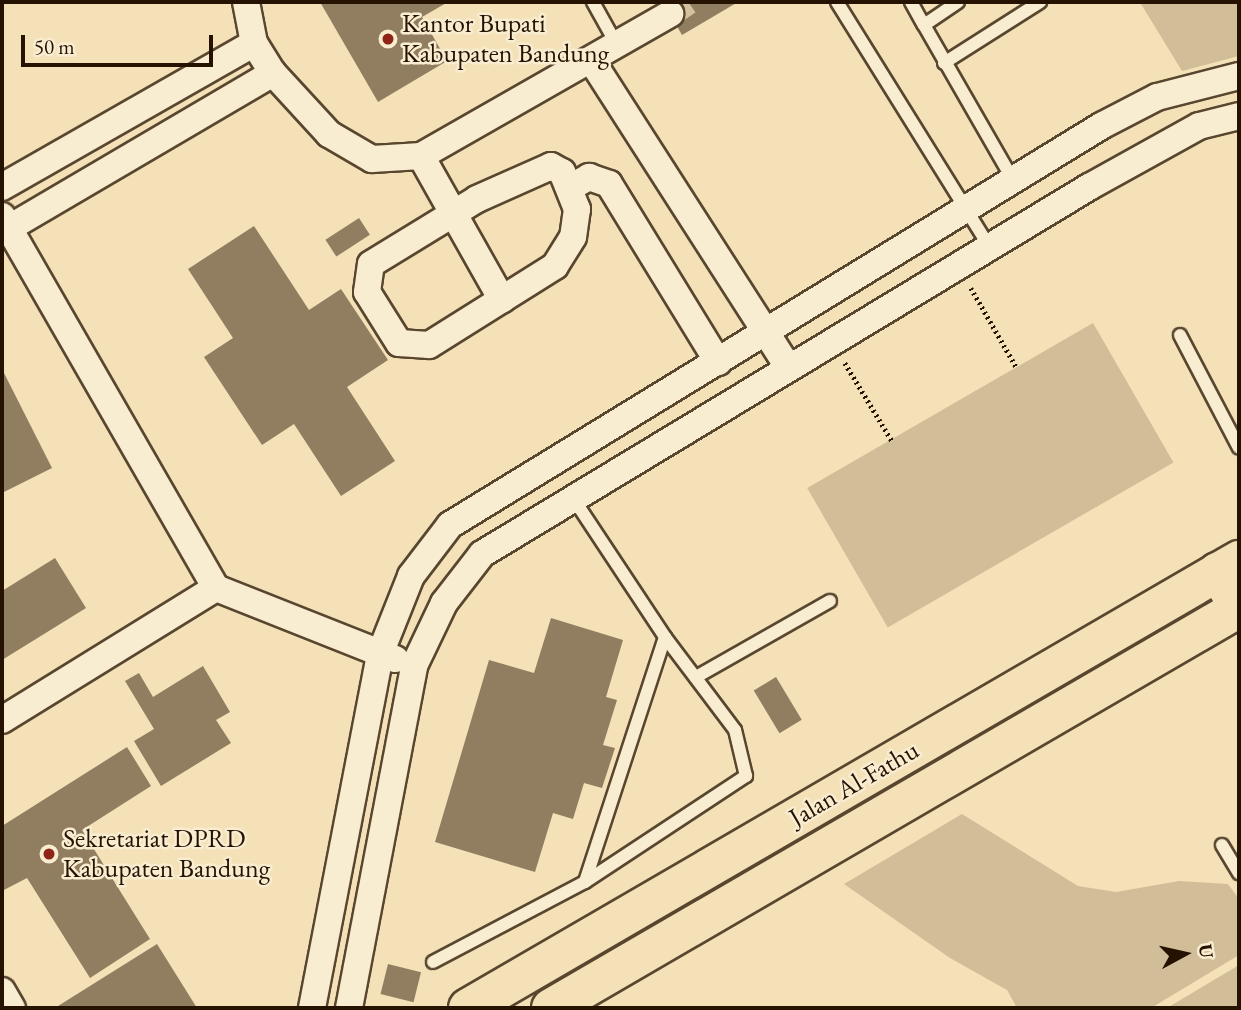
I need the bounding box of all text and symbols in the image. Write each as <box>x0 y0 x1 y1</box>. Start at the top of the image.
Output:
place label: Kantor Bupati Kabupaten Bandung <box>402 8 609 70</box>
scale bar <box>24 21 217 65</box>
marker: Kantor Bupati Kabupaten Bandung <box>380 31 396 47</box>
text: 50 m <box>34 33 75 60</box>
street label: Jalan Al-Fathu <box>784 734 924 834</box>
place label: Sekretariat DPRD Kabupaten Bandung <box>63 823 270 884</box>
marker: Sekretariat DPRD Kabupaten Bandung <box>41 846 57 862</box>
north arrow <box>1150 919 1220 989</box>
text: U <box>1193 942 1220 960</box>

